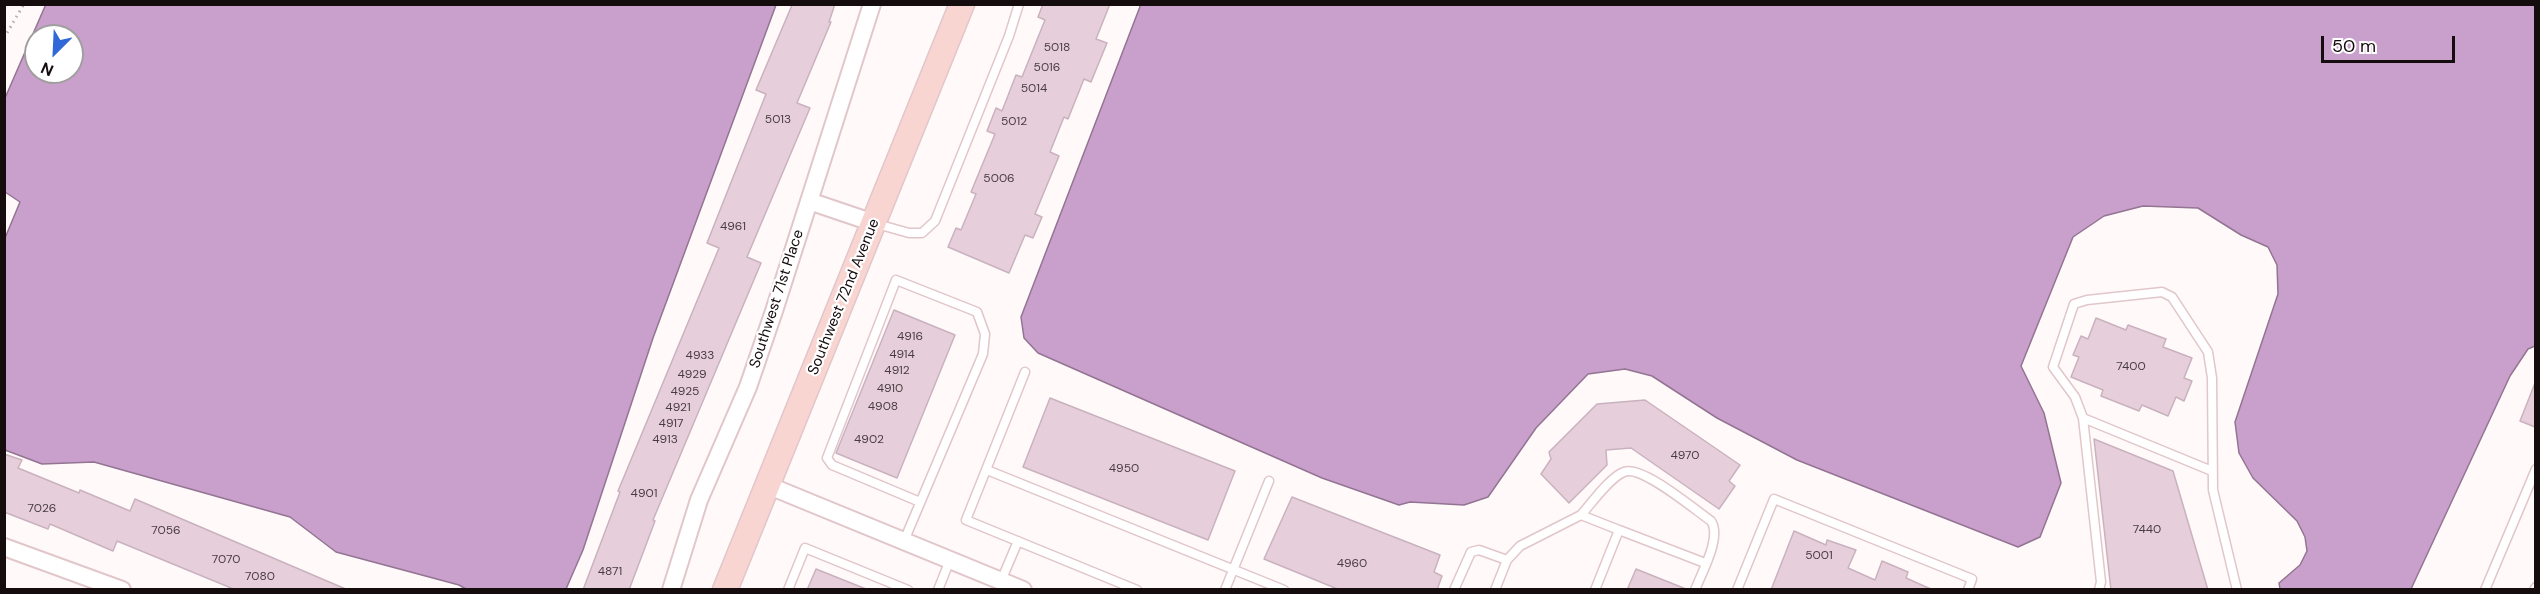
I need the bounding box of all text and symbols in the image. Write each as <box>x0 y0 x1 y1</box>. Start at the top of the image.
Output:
north arrow <box>24 24 84 84</box>
scale bar <box>2324 24 2458 62</box>
text: 50 m <box>2332 34 2376 58</box>
house number: 5018 <box>1044 41 1070 55</box>
text: N <box>38 57 57 81</box>
house number: 5016 <box>1034 61 1060 75</box>
house number: 5014 <box>1021 82 1047 96</box>
house number: 5013 <box>765 113 791 127</box>
house number: 5012 <box>1001 115 1027 129</box>
house number: 5006 <box>983 172 1015 186</box>
street label: Southwest 72nd Avenue <box>804 216 884 378</box>
house number: 4961 <box>720 220 746 234</box>
street label: Southwest 71st Place <box>746 227 808 371</box>
house number: 4916 <box>897 330 923 344</box>
house number: 4914 <box>889 348 915 362</box>
house number: 4933 <box>686 349 714 363</box>
house number: 7400 <box>2116 360 2146 374</box>
house number: 4912 <box>884 364 910 378</box>
house number: 4929 <box>678 368 706 382</box>
house number: 4910 <box>877 382 903 396</box>
house number: 4925 <box>671 385 699 399</box>
house number: 4908 <box>868 400 898 414</box>
house number: 4921 <box>665 401 691 415</box>
house number: 4917 <box>659 417 683 431</box>
house number: 4913 <box>652 433 678 447</box>
house number: 4902 <box>854 433 884 447</box>
house number: 4970 <box>1671 449 1699 463</box>
house number: 4950 <box>1109 462 1139 476</box>
house number: 4901 <box>631 487 657 501</box>
house number: 7026 <box>28 502 56 516</box>
house number: 7440 <box>2133 523 2161 537</box>
house number: 7056 <box>151 524 181 538</box>
house number: 5001 <box>1805 549 1833 563</box>
house number: 7070 <box>212 553 240 567</box>
house number: 4960 <box>1337 557 1367 571</box>
house number: 4871 <box>598 565 622 579</box>
house number: 7080 <box>245 570 275 584</box>

